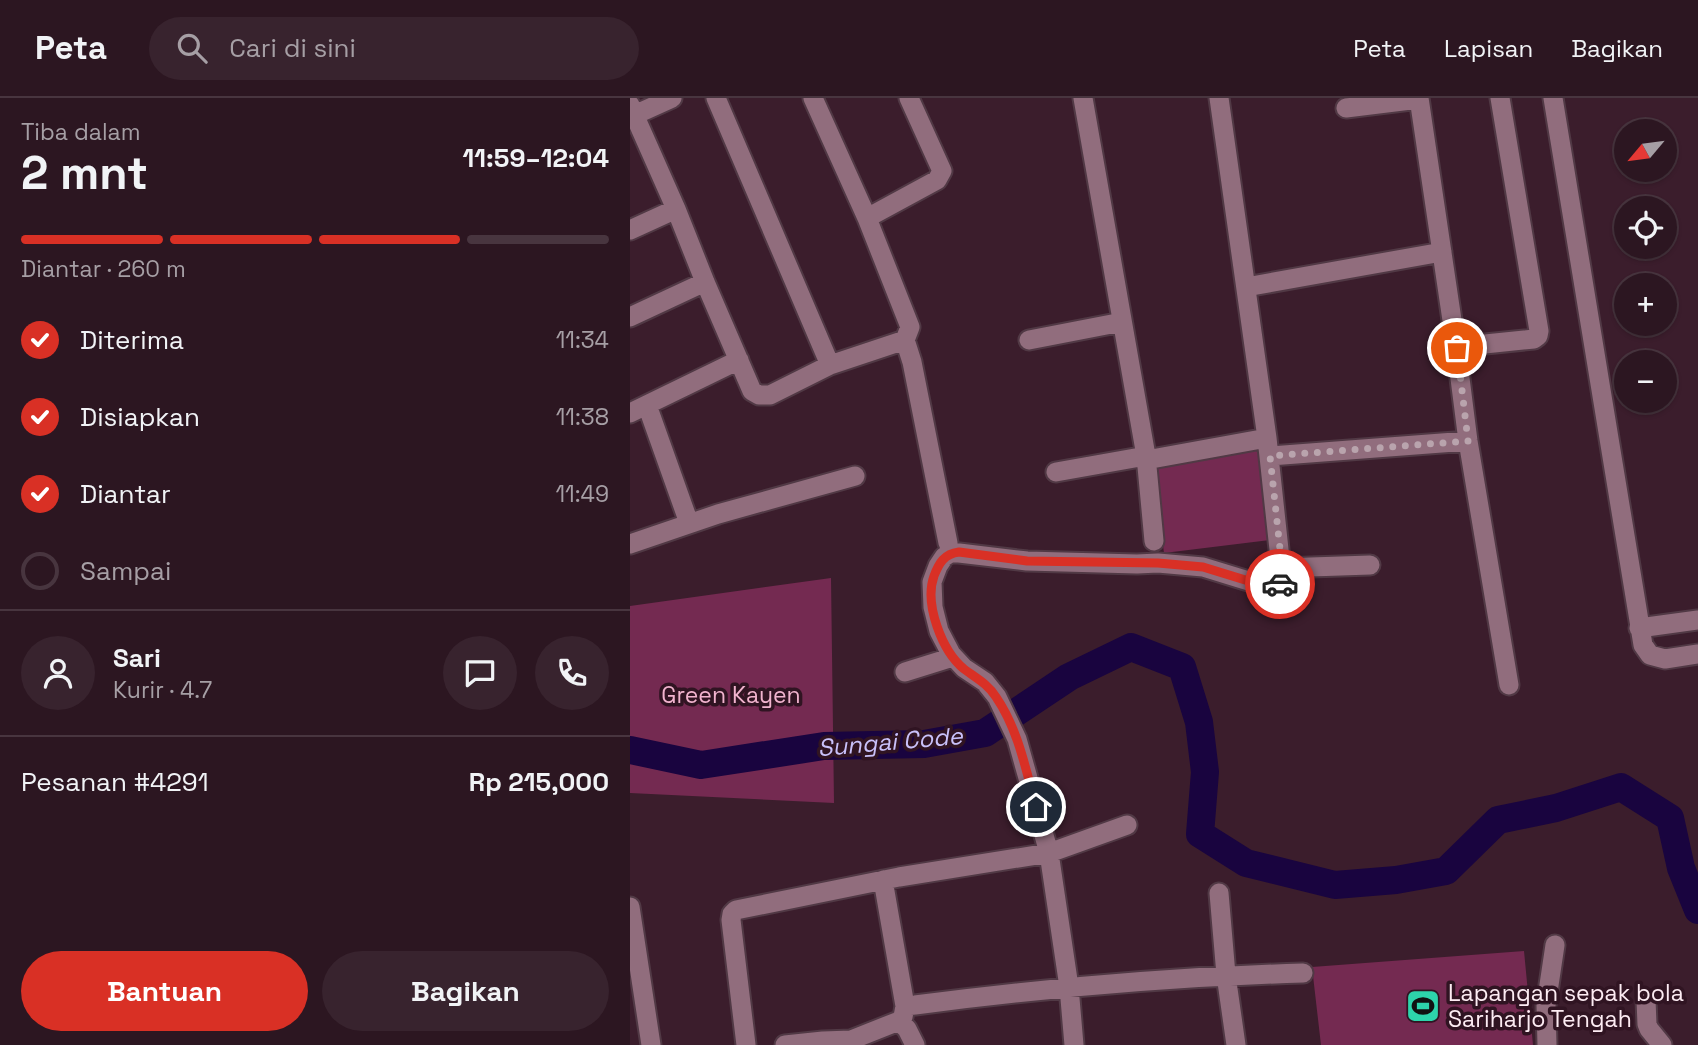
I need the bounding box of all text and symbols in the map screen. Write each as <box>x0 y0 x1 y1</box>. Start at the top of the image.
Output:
search box <box>149 17 639 80</box>
text: Peta <box>35 27 107 69</box>
icon: search <box>173 29 211 67</box>
text: Cari di sini <box>229 31 356 65</box>
text: Peta <box>1353 33 1406 64</box>
text: Lapisan <box>1444 33 1533 64</box>
text: Bagikan <box>1571 33 1663 64</box>
text: Tiba dalam <box>21 117 141 147</box>
north arrow <box>1614 119 1676 182</box>
map controls <box>1614 119 1677 413</box>
text: 11:59–12:04 <box>463 141 609 175</box>
text: 2 mnt <box>21 144 148 202</box>
button: locate <box>1614 196 1677 259</box>
text: Diantar · 260 m <box>21 254 186 284</box>
button: + <box>1614 273 1677 336</box>
pin <box>1427 318 1487 378</box>
icon: check <box>21 321 59 359</box>
text: Diterima <box>80 323 184 357</box>
text: 11:34 <box>556 325 609 355</box>
icon: bag <box>1438 329 1476 367</box>
button: − <box>1614 350 1677 413</box>
icon: check <box>21 398 59 436</box>
text: Disiapkan <box>80 400 200 434</box>
text: 11:38 <box>556 402 609 432</box>
icon: check <box>21 475 59 513</box>
text: Diantar <box>80 477 171 511</box>
text: 11:49 <box>556 479 609 509</box>
courier <box>1245 549 1315 619</box>
text: Sampai <box>80 554 171 588</box>
icon: car <box>1261 565 1299 603</box>
button: person <box>21 636 95 710</box>
button: chat <box>443 636 517 710</box>
button: phone <box>535 636 609 710</box>
text: Sari <box>113 641 161 675</box>
text: Kurir · 4.7 <box>113 675 212 705</box>
park label: Green Kayen <box>661 680 801 710</box>
water label: Sungai Code <box>816 720 964 763</box>
text: Pesanan #4291 <box>21 765 209 799</box>
text: Rp 215,000 <box>469 765 609 799</box>
pin <box>1006 777 1066 837</box>
icon: home <box>1017 788 1055 826</box>
button: Bantuan <box>21 951 308 1031</box>
button: Bagikan <box>322 951 609 1031</box>
place label: Lapangan sepak bola Sariharjo Tengah <box>1448 978 1684 1034</box>
sports icon: Lapangan sepak bola Sariharjo Tengah <box>1404 987 1442 1025</box>

